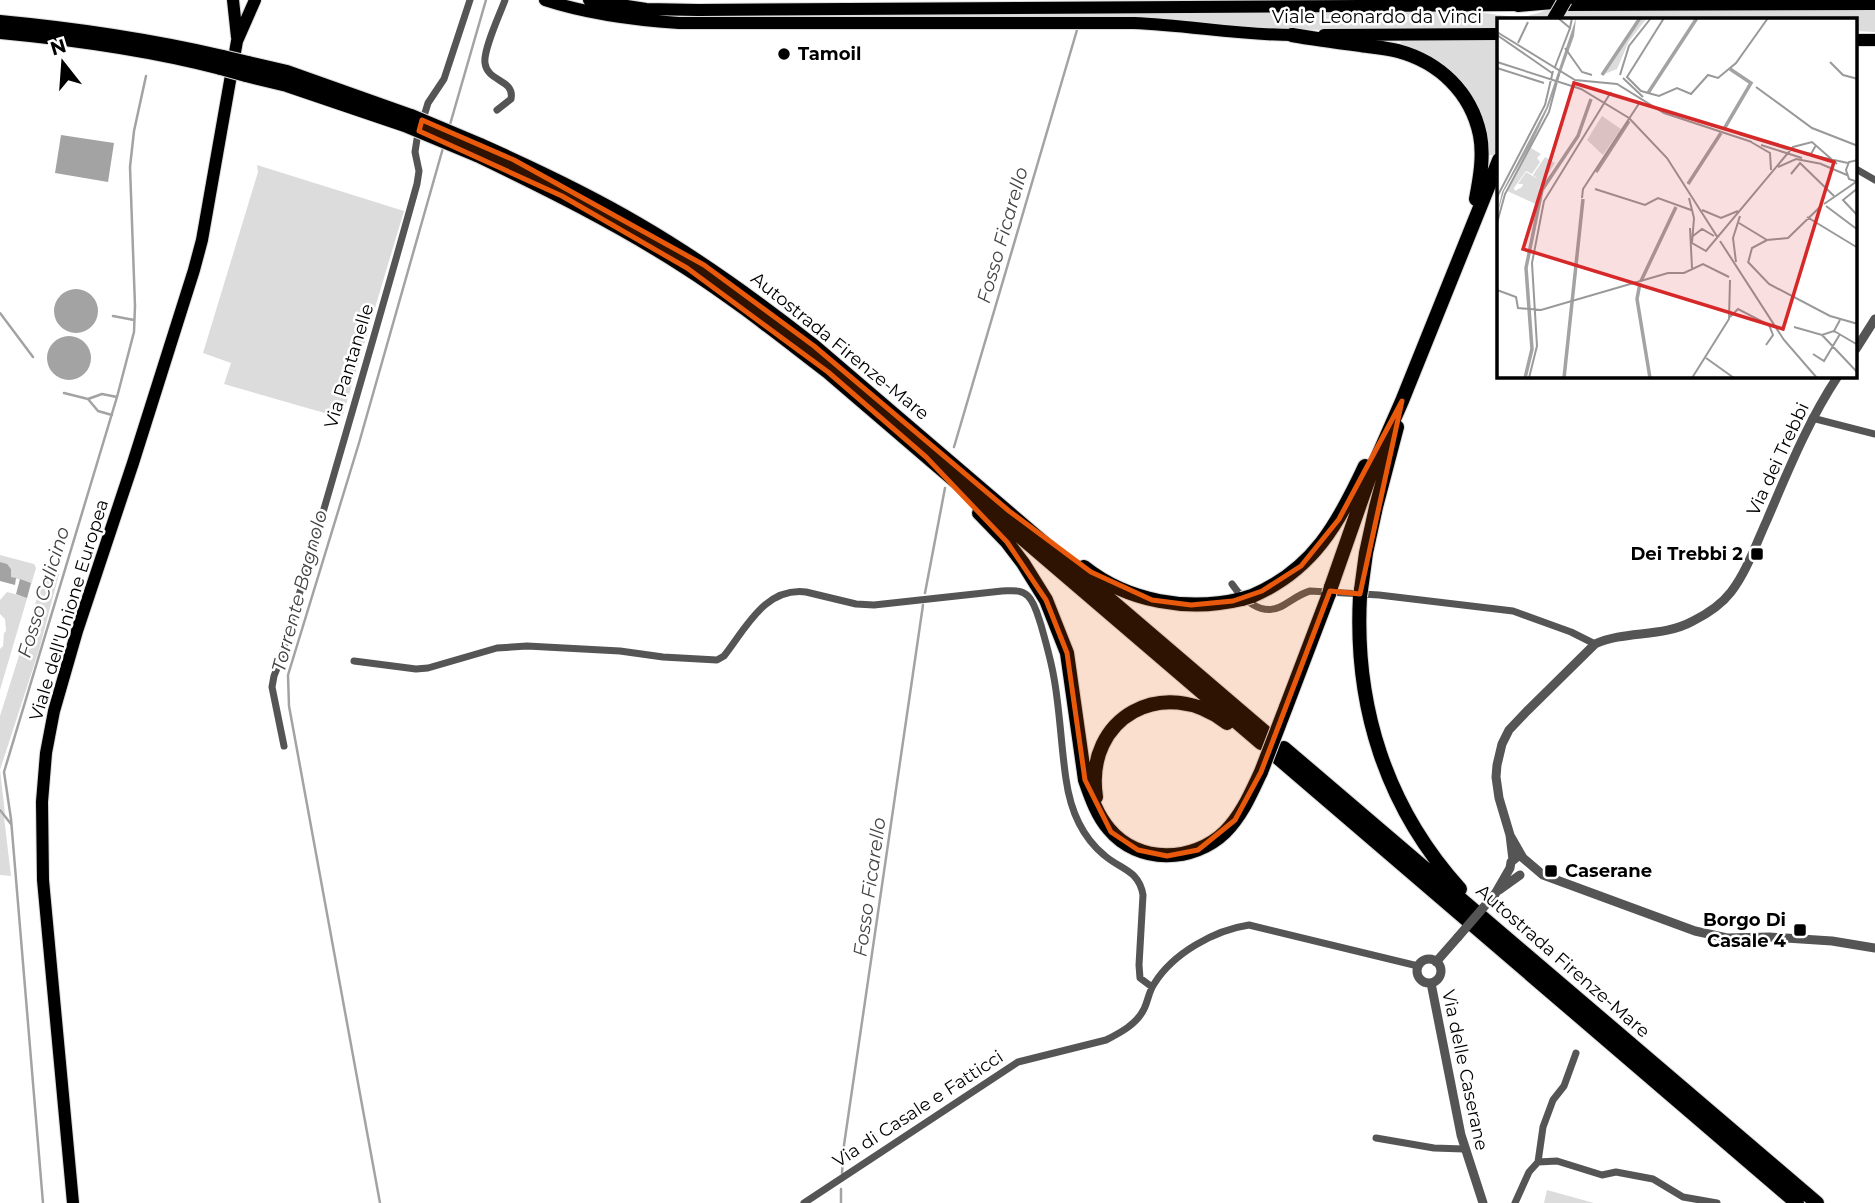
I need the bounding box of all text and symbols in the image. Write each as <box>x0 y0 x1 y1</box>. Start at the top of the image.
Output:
street label: Viale Leonardo da Vinci <box>1272 6 1482 28</box>
inset map <box>1497 18 1857 378</box>
north arrow <box>28 28 98 98</box>
text: N <box>47 34 69 60</box>
place label: Tamoil <box>798 43 861 65</box>
marker: Tamoil <box>776 46 792 62</box>
water label: Fosso Ficarello <box>972 164 1033 306</box>
street label: Autostrada Firenze-Mare <box>747 267 934 425</box>
street label: Via Pantanelle <box>320 301 378 431</box>
street label: Via dei Trebbi <box>1742 399 1814 519</box>
street label: Viale dell'Unione Europea <box>25 497 113 723</box>
water label: Torrente Bagnolo <box>267 508 332 675</box>
water label: Fosso Calicino <box>13 524 74 660</box>
place label: Dei Trebbi 2 <box>1630 543 1743 565</box>
marker: Dei Trebbi 2 <box>1749 546 1765 562</box>
water label: Fosso Ficarello <box>848 816 891 958</box>
place label: Caserane <box>1565 860 1652 882</box>
marker: Caserane <box>1543 863 1559 879</box>
street label: Autostrada Firenze-Mare <box>1472 880 1654 1042</box>
place label: Borgo Di Casale 4 <box>1703 909 1787 952</box>
marker: Borgo Di Casale 4 <box>1792 922 1808 938</box>
street label: Via delle Caserane <box>1437 988 1493 1153</box>
street label: Via di Casale e Fatticci <box>829 1046 1007 1172</box>

